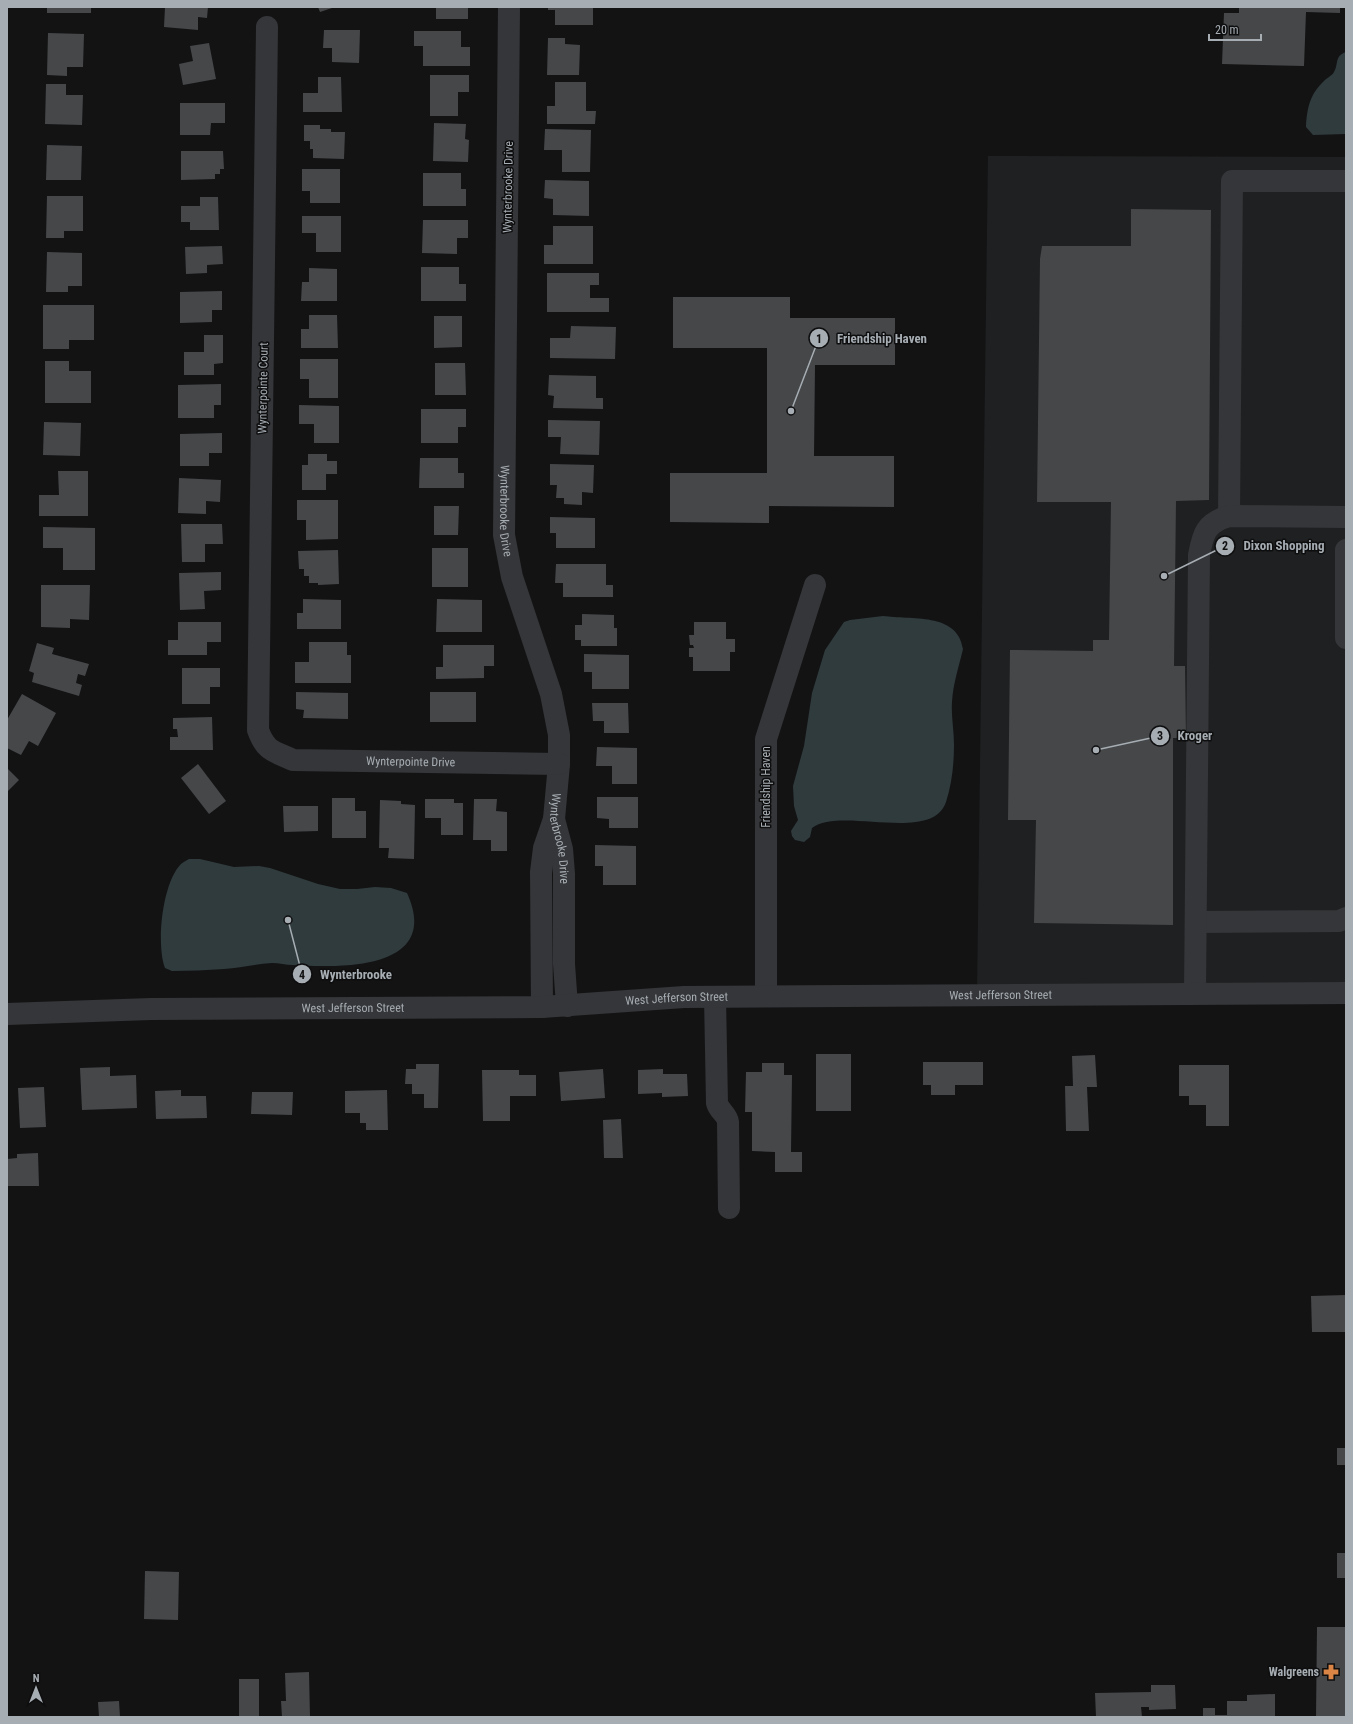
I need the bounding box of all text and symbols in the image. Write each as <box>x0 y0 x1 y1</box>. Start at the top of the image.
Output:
scale bar <box>1209 16 1261 42</box>
text: 20 m <box>1215 23 1239 37</box>
street label: Wynterbrooke Drive <box>500 141 516 233</box>
callout: Friendship Haven <box>809 326 935 351</box>
text: Friendship Haven <box>837 331 927 346</box>
text: 1 <box>816 332 822 346</box>
street label: Wynterpointe Court <box>255 342 271 434</box>
street label: Wynterbrooke Drive <box>497 465 515 558</box>
callout: Dixon Shopping <box>1215 533 1332 558</box>
text: Dixon Shopping <box>1243 538 1325 553</box>
text: 2 <box>1222 539 1228 553</box>
callout: Kroger <box>1150 723 1221 748</box>
text: Kroger <box>1178 728 1213 743</box>
text: 3 <box>1157 729 1163 743</box>
street label: Friendship Haven <box>759 746 773 828</box>
street label: Wynterpointe Drive <box>366 754 456 769</box>
street label: Wynterbrooke Drive <box>547 792 571 884</box>
callout: Wynterbrooke <box>292 962 400 987</box>
text: Wynterbrooke <box>320 967 392 982</box>
text: 4 <box>299 968 305 982</box>
street label: West Jefferson Street <box>949 988 1052 1002</box>
street label: West Jefferson Street <box>625 990 728 1008</box>
street label: West Jefferson Street <box>301 1001 405 1015</box>
pharmacy icon: Walgreens <box>1322 1663 1340 1681</box>
place label: Walgreens <box>1269 1665 1320 1679</box>
north arrow <box>16 1668 56 1708</box>
text: N <box>33 1672 40 1685</box>

